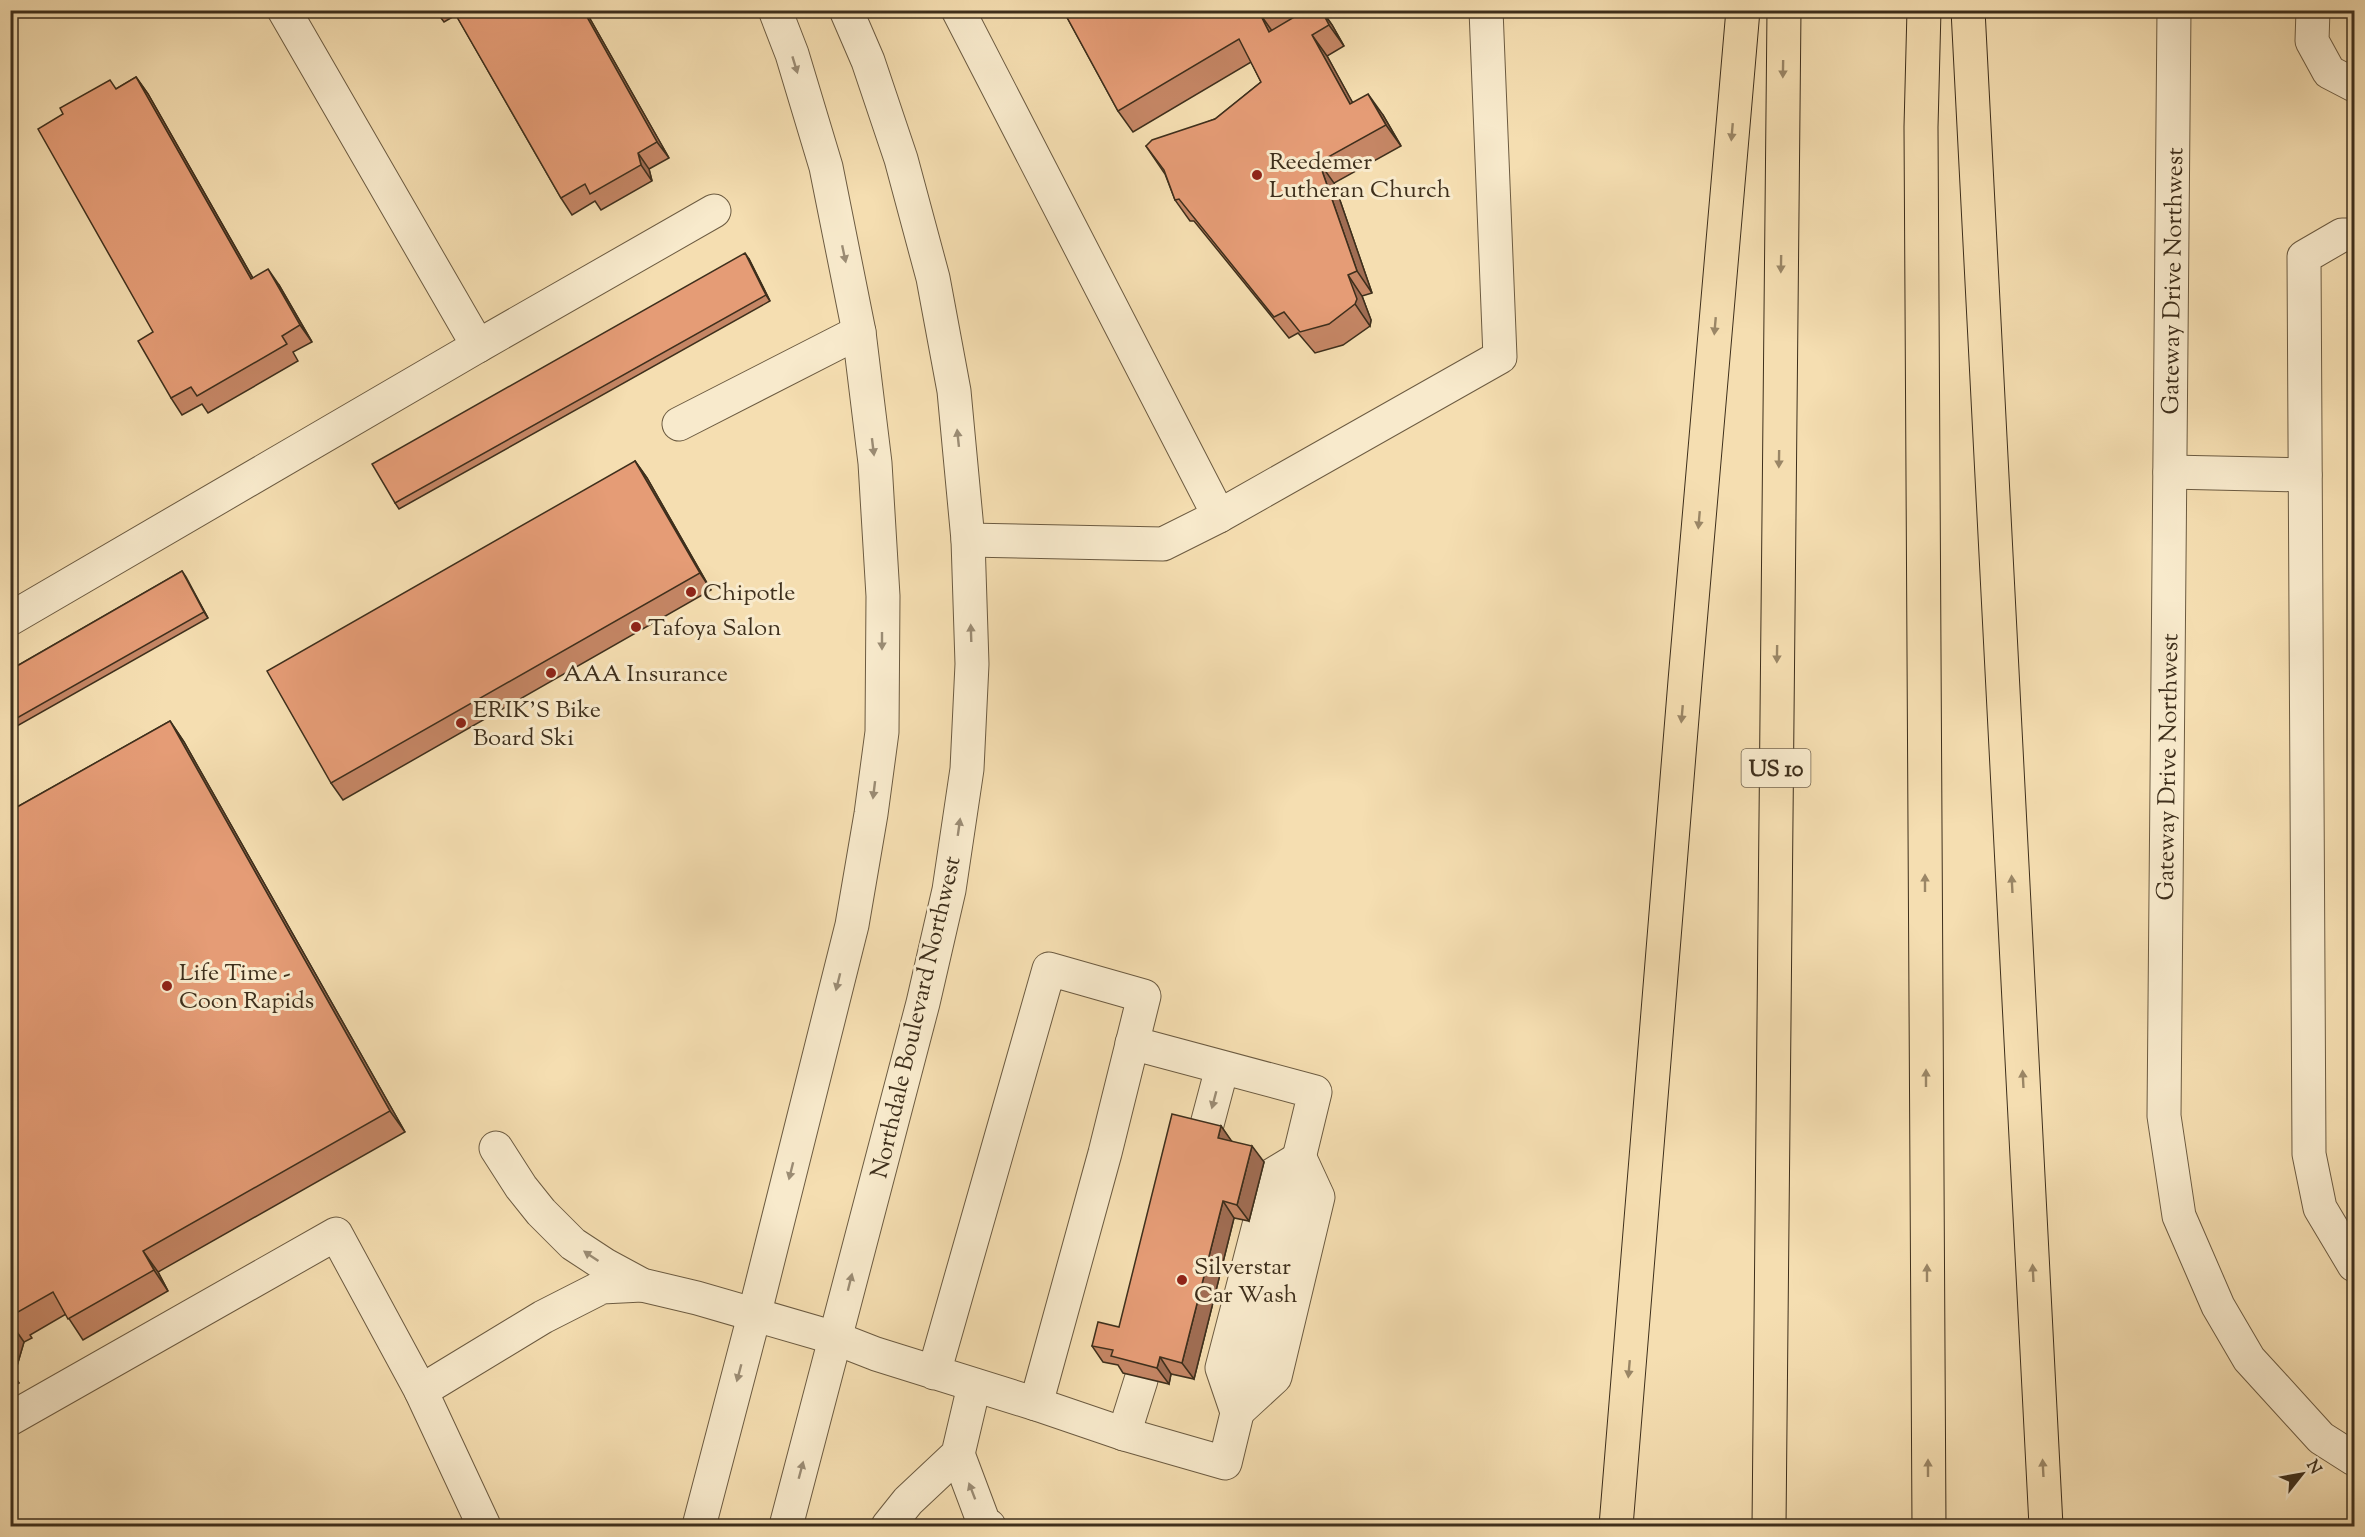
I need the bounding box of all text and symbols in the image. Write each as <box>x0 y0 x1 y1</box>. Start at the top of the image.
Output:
one-way arrow <box>791 56 800 74</box>
one-way arrow <box>1778 59 1788 78</box>
one-way arrow <box>1727 122 1737 141</box>
place label: Reedemer Lutheran Church <box>1269 146 1451 208</box>
street label: Gateway Drive Northwest <box>2155 147 2193 415</box>
marker: Reedemer Lutheran Church <box>1250 168 1264 182</box>
one-way arrow <box>840 244 849 263</box>
one-way arrow <box>1776 254 1786 273</box>
one-way arrow <box>1711 316 1720 335</box>
one-way arrow <box>953 429 963 448</box>
one-way arrow <box>868 437 877 456</box>
one-way arrow <box>1774 449 1784 468</box>
one-way arrow <box>1694 511 1704 530</box>
place label: Chipotle <box>703 577 795 611</box>
marker: Chipotle <box>684 585 698 599</box>
place label: Tafoya Salon <box>648 612 781 646</box>
marker: Tafoya Salon <box>629 620 643 634</box>
one-way arrow <box>966 623 976 642</box>
one-way arrow <box>877 632 887 651</box>
street label: Gateway Drive Northwest <box>2150 633 2188 901</box>
one-way arrow <box>1772 644 1782 663</box>
place label: AAA Insurance <box>563 658 728 692</box>
marker: AAA Insurance <box>544 666 558 680</box>
place label: ERIK'S Bike Board Ski <box>473 694 601 756</box>
one-way arrow <box>1677 705 1687 724</box>
marker: ERIK'S Bike Board Ski <box>454 716 468 730</box>
road number: US 10 <box>1742 749 1810 787</box>
one-way arrow <box>869 781 879 800</box>
one-way arrow <box>954 817 963 836</box>
street label: Northdale Boulevard Northwest <box>863 853 971 1182</box>
one-way arrow <box>1920 874 1930 893</box>
one-way arrow <box>2008 874 2017 893</box>
place label: Life Time - Coon Rapids <box>179 957 314 1019</box>
one-way arrow <box>832 973 842 991</box>
marker: Life Time - Coon Rapids <box>160 979 174 993</box>
one-way arrow <box>1921 1069 1931 1088</box>
one-way arrow <box>2018 1069 2027 1088</box>
one-way arrow <box>1208 1091 1218 1109</box>
one-way arrow <box>785 1162 795 1180</box>
one-way arrow <box>583 1251 599 1262</box>
place label: Silverstar Car Wash <box>1194 1251 1298 1313</box>
one-way arrow <box>1922 1264 1932 1283</box>
one-way arrow <box>2028 1264 2037 1283</box>
one-way arrow <box>846 1273 856 1291</box>
marker: Silverstar Car Wash <box>1175 1273 1189 1287</box>
one-way arrow <box>1624 1359 1634 1378</box>
one-way arrow <box>734 1364 744 1382</box>
north arrow <box>2272 1444 2332 1504</box>
text: N <box>2300 1456 2326 1479</box>
one-way arrow <box>1923 1459 1933 1478</box>
one-way arrow <box>2038 1459 2048 1478</box>
one-way arrow <box>797 1461 806 1479</box>
one-way arrow <box>967 1482 976 1500</box>

